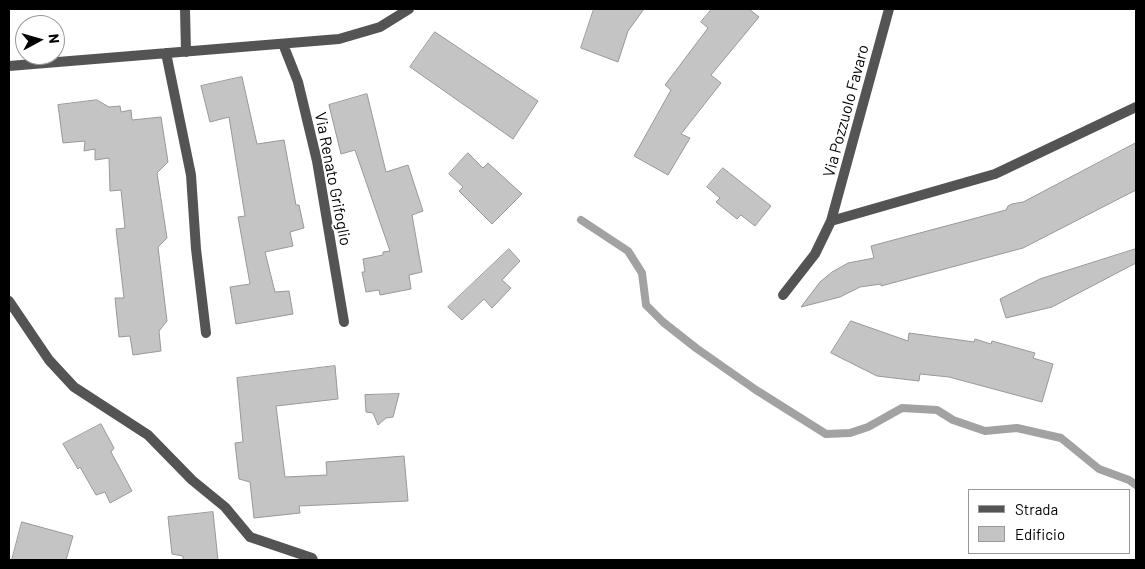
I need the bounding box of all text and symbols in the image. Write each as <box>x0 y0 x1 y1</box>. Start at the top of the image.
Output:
north arrow <box>15 15 65 65</box>
text: N <box>45 33 63 44</box>
street label: Via Pozzuolo Favaro <box>819 43 873 179</box>
street label: Via Renato Grifoglio <box>311 111 355 247</box>
legend <box>968 489 1130 554</box>
text: Strada <box>1015 500 1058 518</box>
text: Edificio <box>1015 525 1065 543</box>

